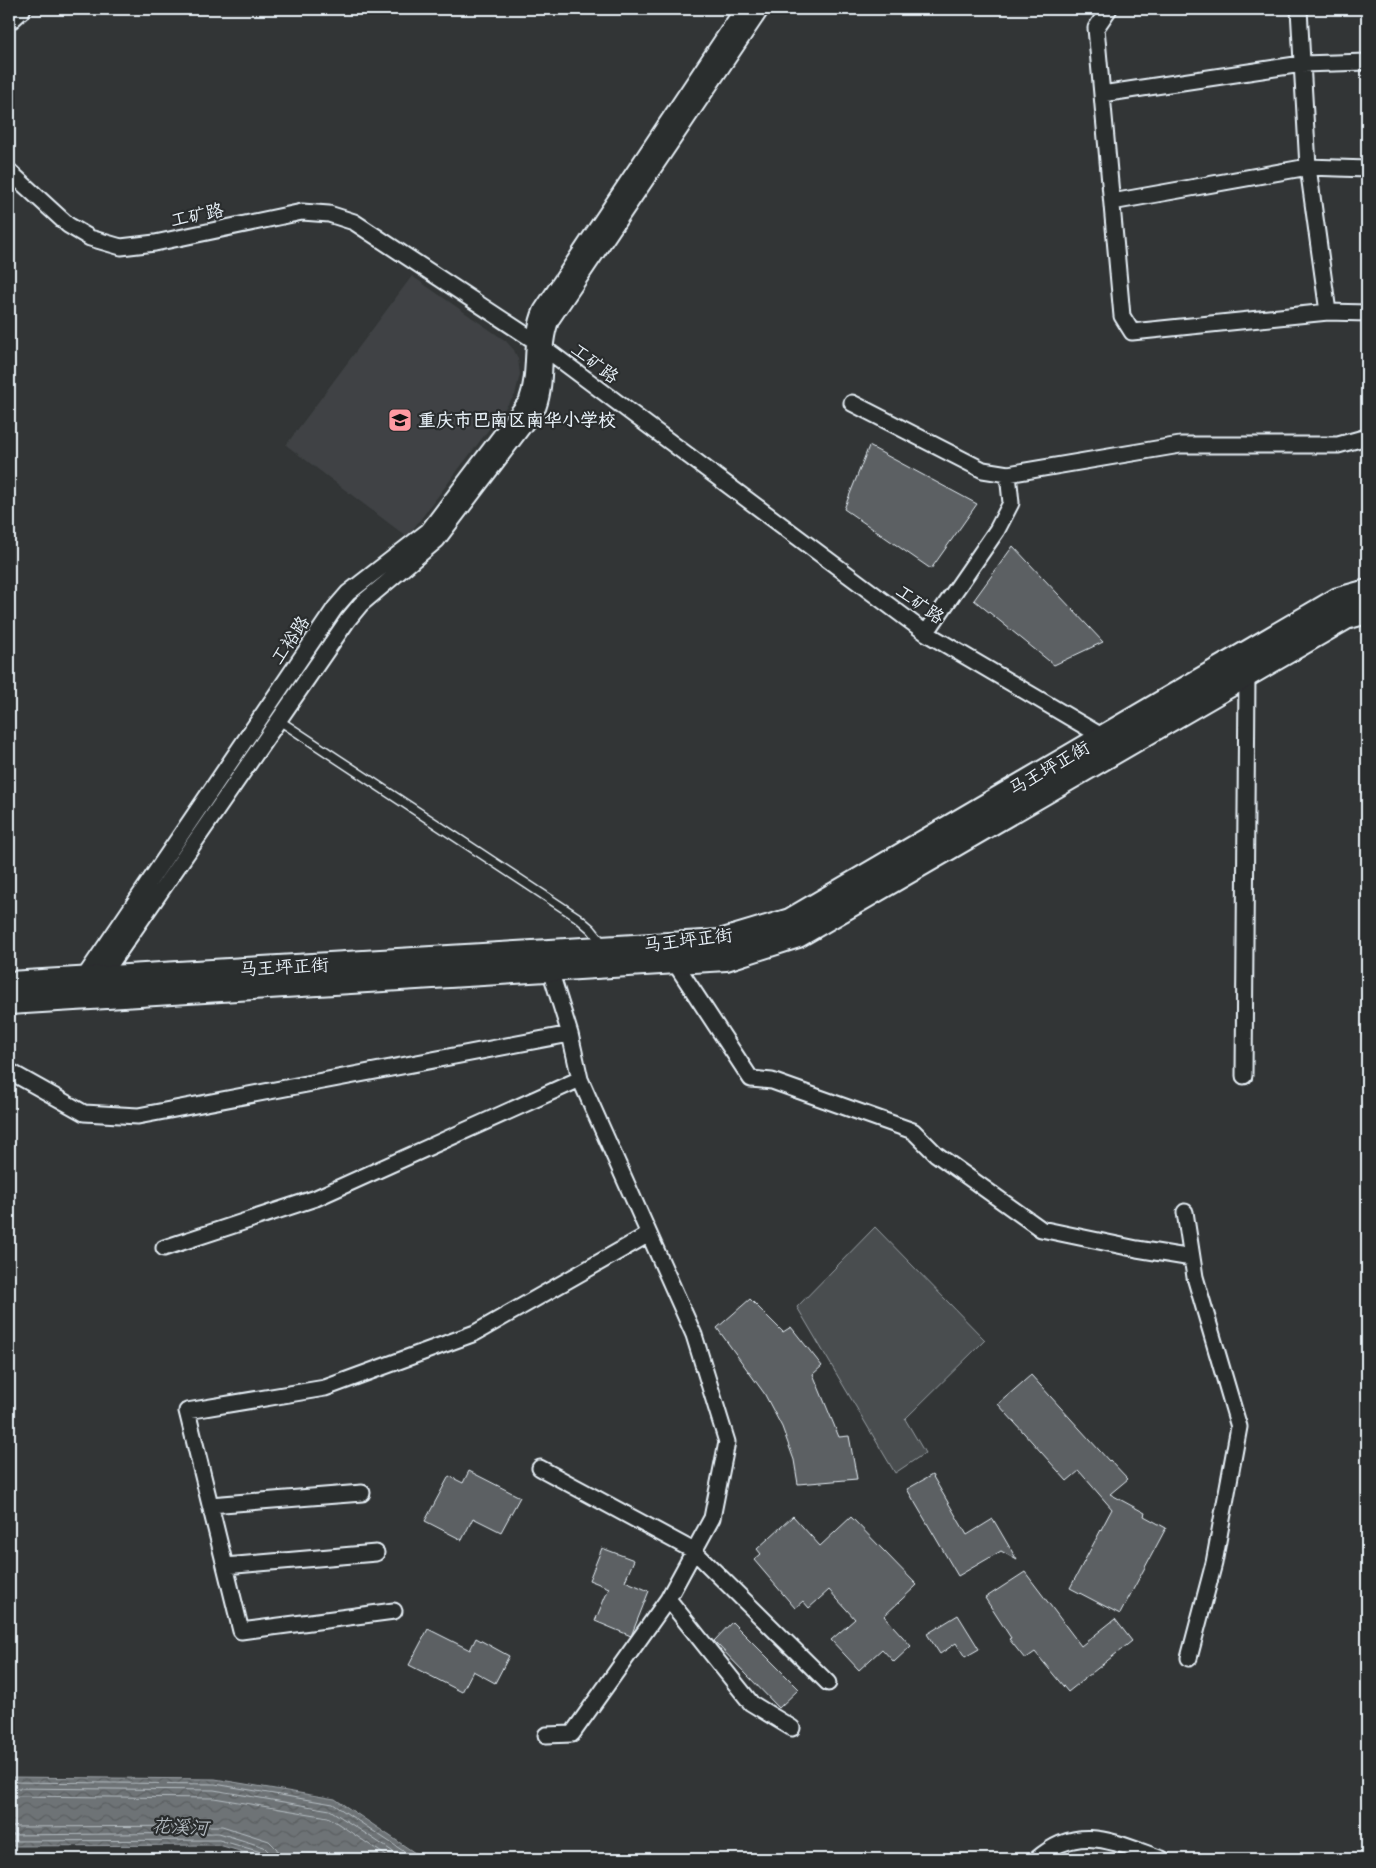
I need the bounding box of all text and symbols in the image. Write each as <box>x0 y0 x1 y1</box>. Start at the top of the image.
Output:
street label: 工矿路 <box>168 199 227 235</box>
street label: 工矿路 <box>564 338 623 391</box>
school or university icon: 重庆市巴南区南华小学校 <box>387 407 413 433</box>
place label: 重庆市巴南区南华小学校 <box>418 409 616 435</box>
street label: 工矿路 <box>889 580 948 632</box>
street label: 工裕路 <box>266 611 318 671</box>
street label: 马王坪正街 <box>1005 736 1095 803</box>
street label: 马王坪正街 <box>642 924 734 960</box>
street label: 马王坪正街 <box>238 954 330 984</box>
water label: 花溪河 <box>151 1814 212 1844</box>

